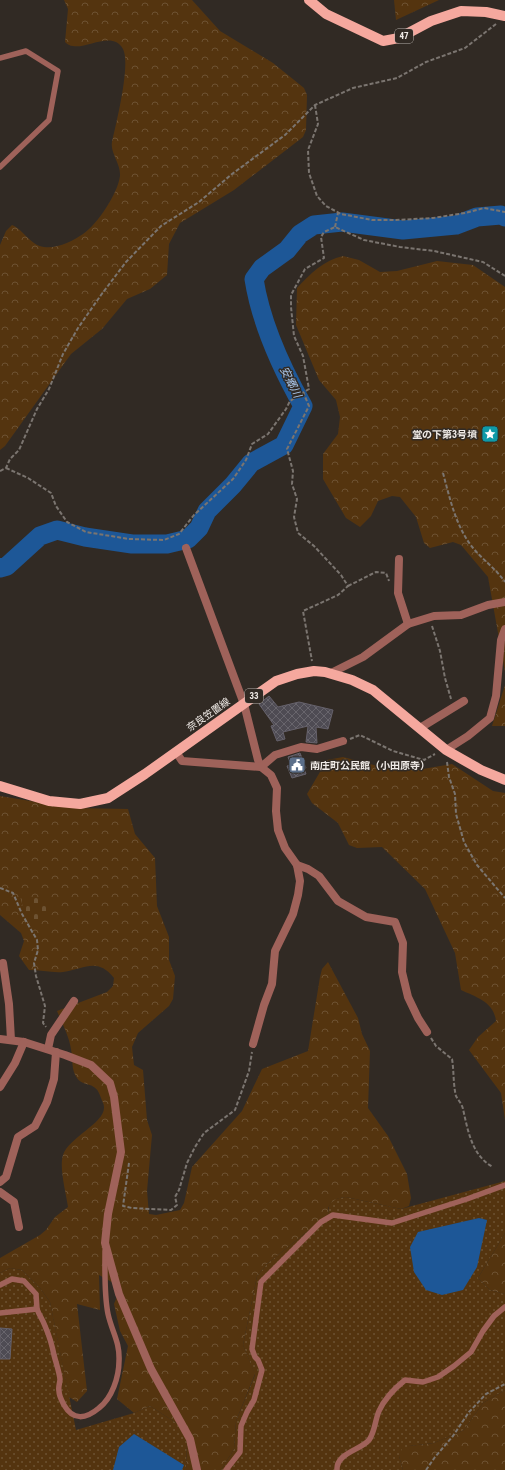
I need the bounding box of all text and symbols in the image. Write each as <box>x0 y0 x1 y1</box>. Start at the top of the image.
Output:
road number: 47 <box>395 29 413 43</box>
water label: 安郷川 <box>277 365 304 401</box>
place icon: 堂の下第3号墳 <box>480 424 500 444</box>
place label: 堂の下第3号墳 <box>412 429 478 440</box>
road number: 33 <box>245 689 263 703</box>
street label: 奈良笠置線 <box>185 696 232 733</box>
public building icon: 南庄町公民館（小田原寺） <box>287 755 307 775</box>
place label: 南庄町公民館（小田原寺） <box>310 760 430 771</box>

